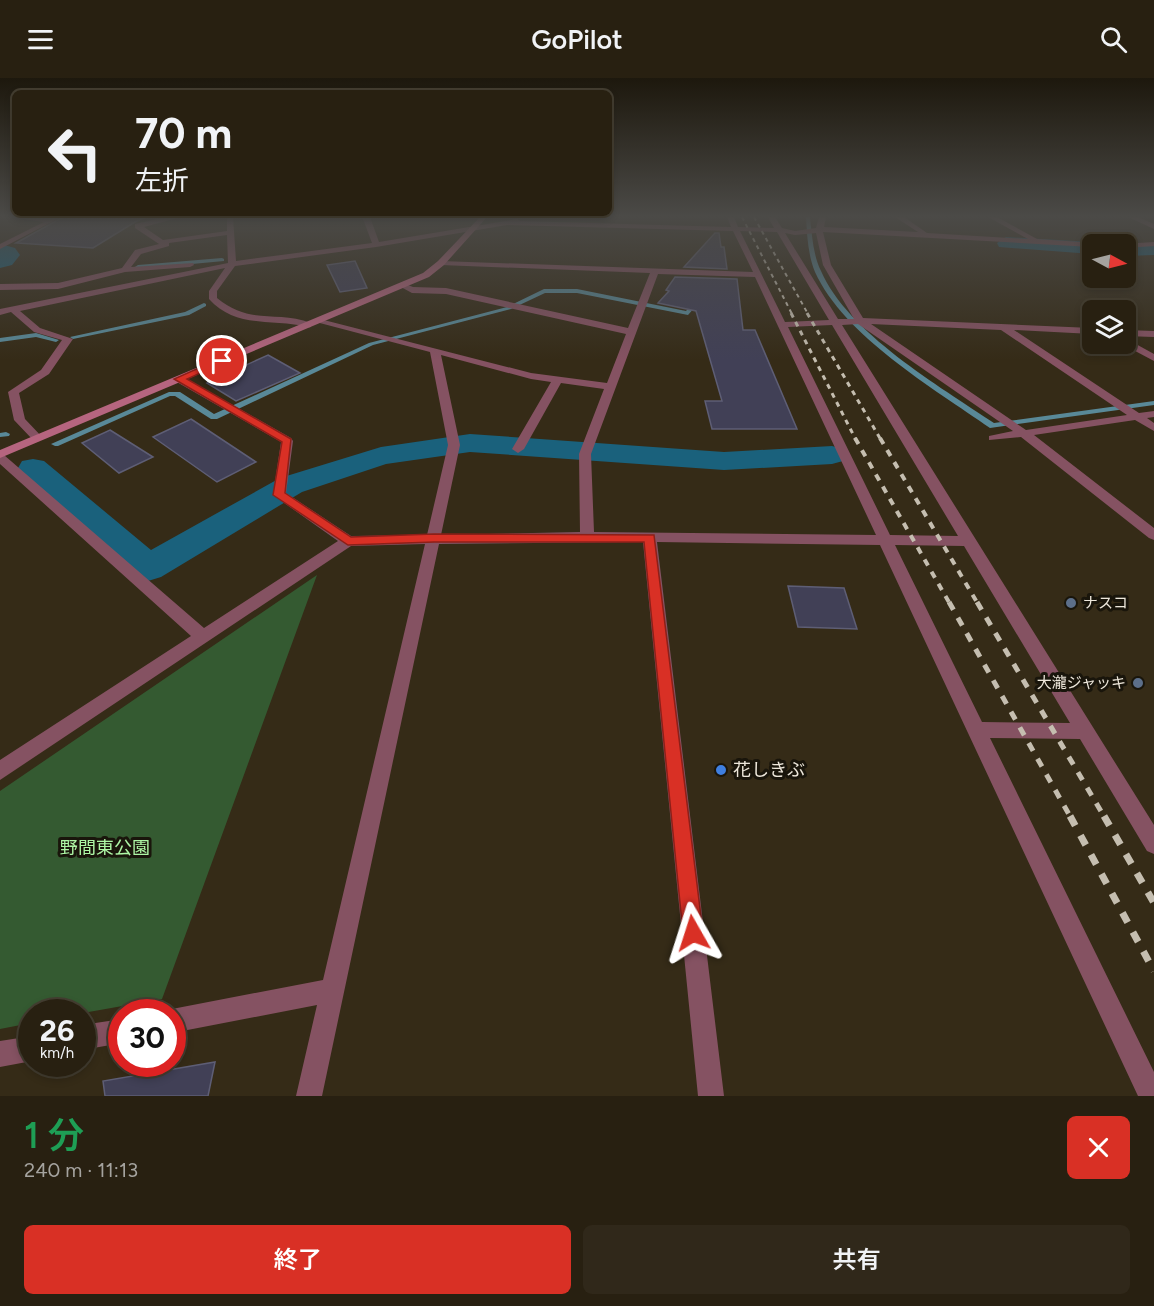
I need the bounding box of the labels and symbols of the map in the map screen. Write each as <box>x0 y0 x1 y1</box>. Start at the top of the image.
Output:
north arrow <box>1082 234 1136 288</box>
pin <box>196 335 247 386</box>
place label: ナスコ <box>1083 594 1128 612</box>
marker: ナスコ <box>1064 596 1078 610</box>
place label: 大瀧ジャッキ <box>1037 674 1126 692</box>
marker: 大瀧ジャッキ <box>1131 676 1145 690</box>
place label: 花しきぶ <box>733 759 805 781</box>
marker: 花しきぶ <box>714 763 728 777</box>
park label: 野間東公園 <box>60 837 150 859</box>
position arrow <box>661 901 725 965</box>
speed limit sign: 30 <box>108 999 186 1077</box>

